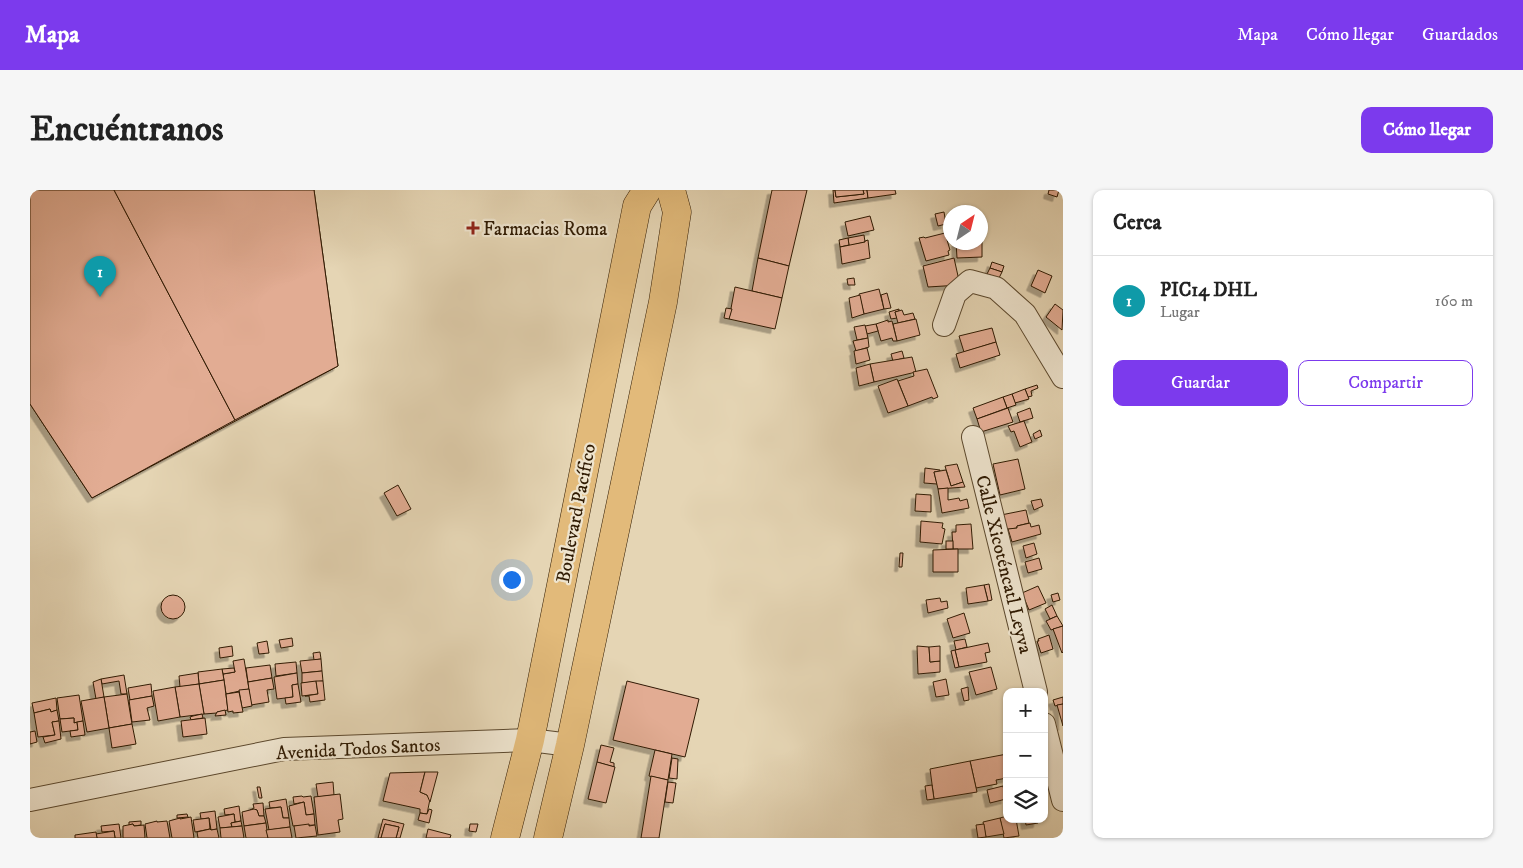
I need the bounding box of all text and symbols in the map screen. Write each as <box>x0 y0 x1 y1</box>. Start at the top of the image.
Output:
text: Mapa <box>25 20 79 50</box>
text: Mapa <box>1237 24 1278 46</box>
text: Cómo llegar <box>1306 24 1394 46</box>
text: Guardados <box>1422 24 1498 46</box>
button: Cómo llegar <box>1361 107 1493 153</box>
text: Encuéntranos <box>30 108 224 152</box>
north arrow <box>943 205 988 250</box>
text: Cerca <box>1113 210 1161 236</box>
place label: Farmacias Roma <box>483 218 607 241</box>
marker: Farmacias Roma <box>467 222 479 234</box>
pin: 1 <box>84 256 116 297</box>
text: PIC14 DHL <box>1160 279 1257 302</box>
text: 1 <box>1126 291 1132 311</box>
text: 160 m <box>1435 291 1473 311</box>
text: Lugar <box>1160 302 1200 322</box>
button: Guardar <box>1113 360 1288 406</box>
button: Compartir <box>1298 360 1473 406</box>
street label: Boulevard Pacífico <box>552 442 601 585</box>
street label: Calle Xicoténcatl Leyva <box>970 473 1037 656</box>
your location <box>499 567 525 593</box>
map controls <box>1003 688 1048 823</box>
button: + <box>1003 688 1048 733</box>
button: − <box>1003 733 1048 778</box>
street label: Avenida Todos Santos <box>275 734 441 765</box>
button: layers <box>1003 778 1048 823</box>

